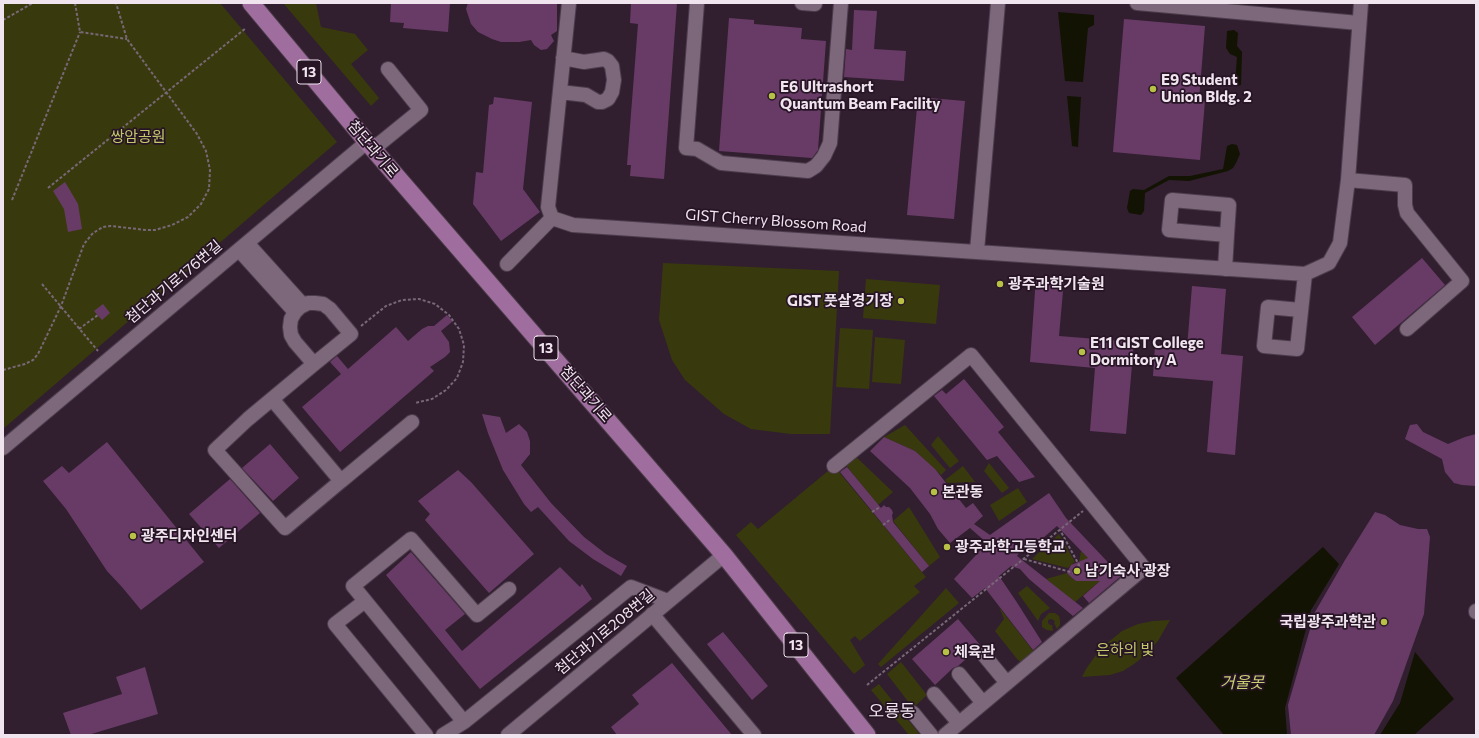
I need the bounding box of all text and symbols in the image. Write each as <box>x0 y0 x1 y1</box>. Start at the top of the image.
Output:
road number: 13 <box>297 60 321 84</box>
place label: E9 Student Union Bldg. 2 <box>1161 71 1252 106</box>
place label: E6 Ultrashort Quantum Beam Facility <box>780 78 940 113</box>
marker: E9 Student Union Bldg. 2 <box>1148 84 1158 94</box>
marker: E6 Ultrashort Quantum Beam Facility <box>767 91 777 101</box>
street label: 첨단과기로 <box>344 117 402 181</box>
park label: 쌍암공원 <box>110 128 166 146</box>
street label: GIST Cherry Blossom Road <box>685 206 867 236</box>
street label: 첨단과기로176번길 <box>122 237 226 327</box>
place label: 광주과학기술원 <box>1008 275 1105 293</box>
marker: 광주과학기술원 <box>995 279 1005 289</box>
place label: GIST 풋살경기장 <box>787 292 893 310</box>
marker: GIST 풋살경기장 <box>896 296 906 306</box>
place label: E11 GIST College Dormitory A <box>1090 334 1204 369</box>
road number: 13 <box>534 336 558 360</box>
marker: E11 GIST College Dormitory A <box>1077 347 1087 357</box>
street label: 첨단과기로 <box>557 362 615 426</box>
place label: 본관동 <box>942 483 983 501</box>
marker: 본관동 <box>929 487 939 497</box>
place label: 광주디자인센터 <box>141 527 238 545</box>
marker: 광주디자인센터 <box>128 531 138 541</box>
place label: 광주과학고등학교 <box>955 538 1065 556</box>
marker: 광주과학고등학교 <box>942 542 952 552</box>
place label: 남기숙사 광장 <box>1085 562 1171 580</box>
marker: 남기숙사 광장 <box>1072 566 1082 576</box>
street label: 첨단과기로208번길 <box>552 585 658 679</box>
place label: 국립광주과학관 <box>1279 613 1376 631</box>
marker: 국립광주과학관 <box>1379 617 1389 627</box>
road number: 13 <box>784 633 808 657</box>
park label: 은하의 빛 <box>1096 641 1154 659</box>
place label: 체육관 <box>954 643 995 661</box>
marker: 체육관 <box>941 647 951 657</box>
water label: 거울못 <box>1220 673 1264 693</box>
district label: 오룡동 <box>869 701 915 721</box>

